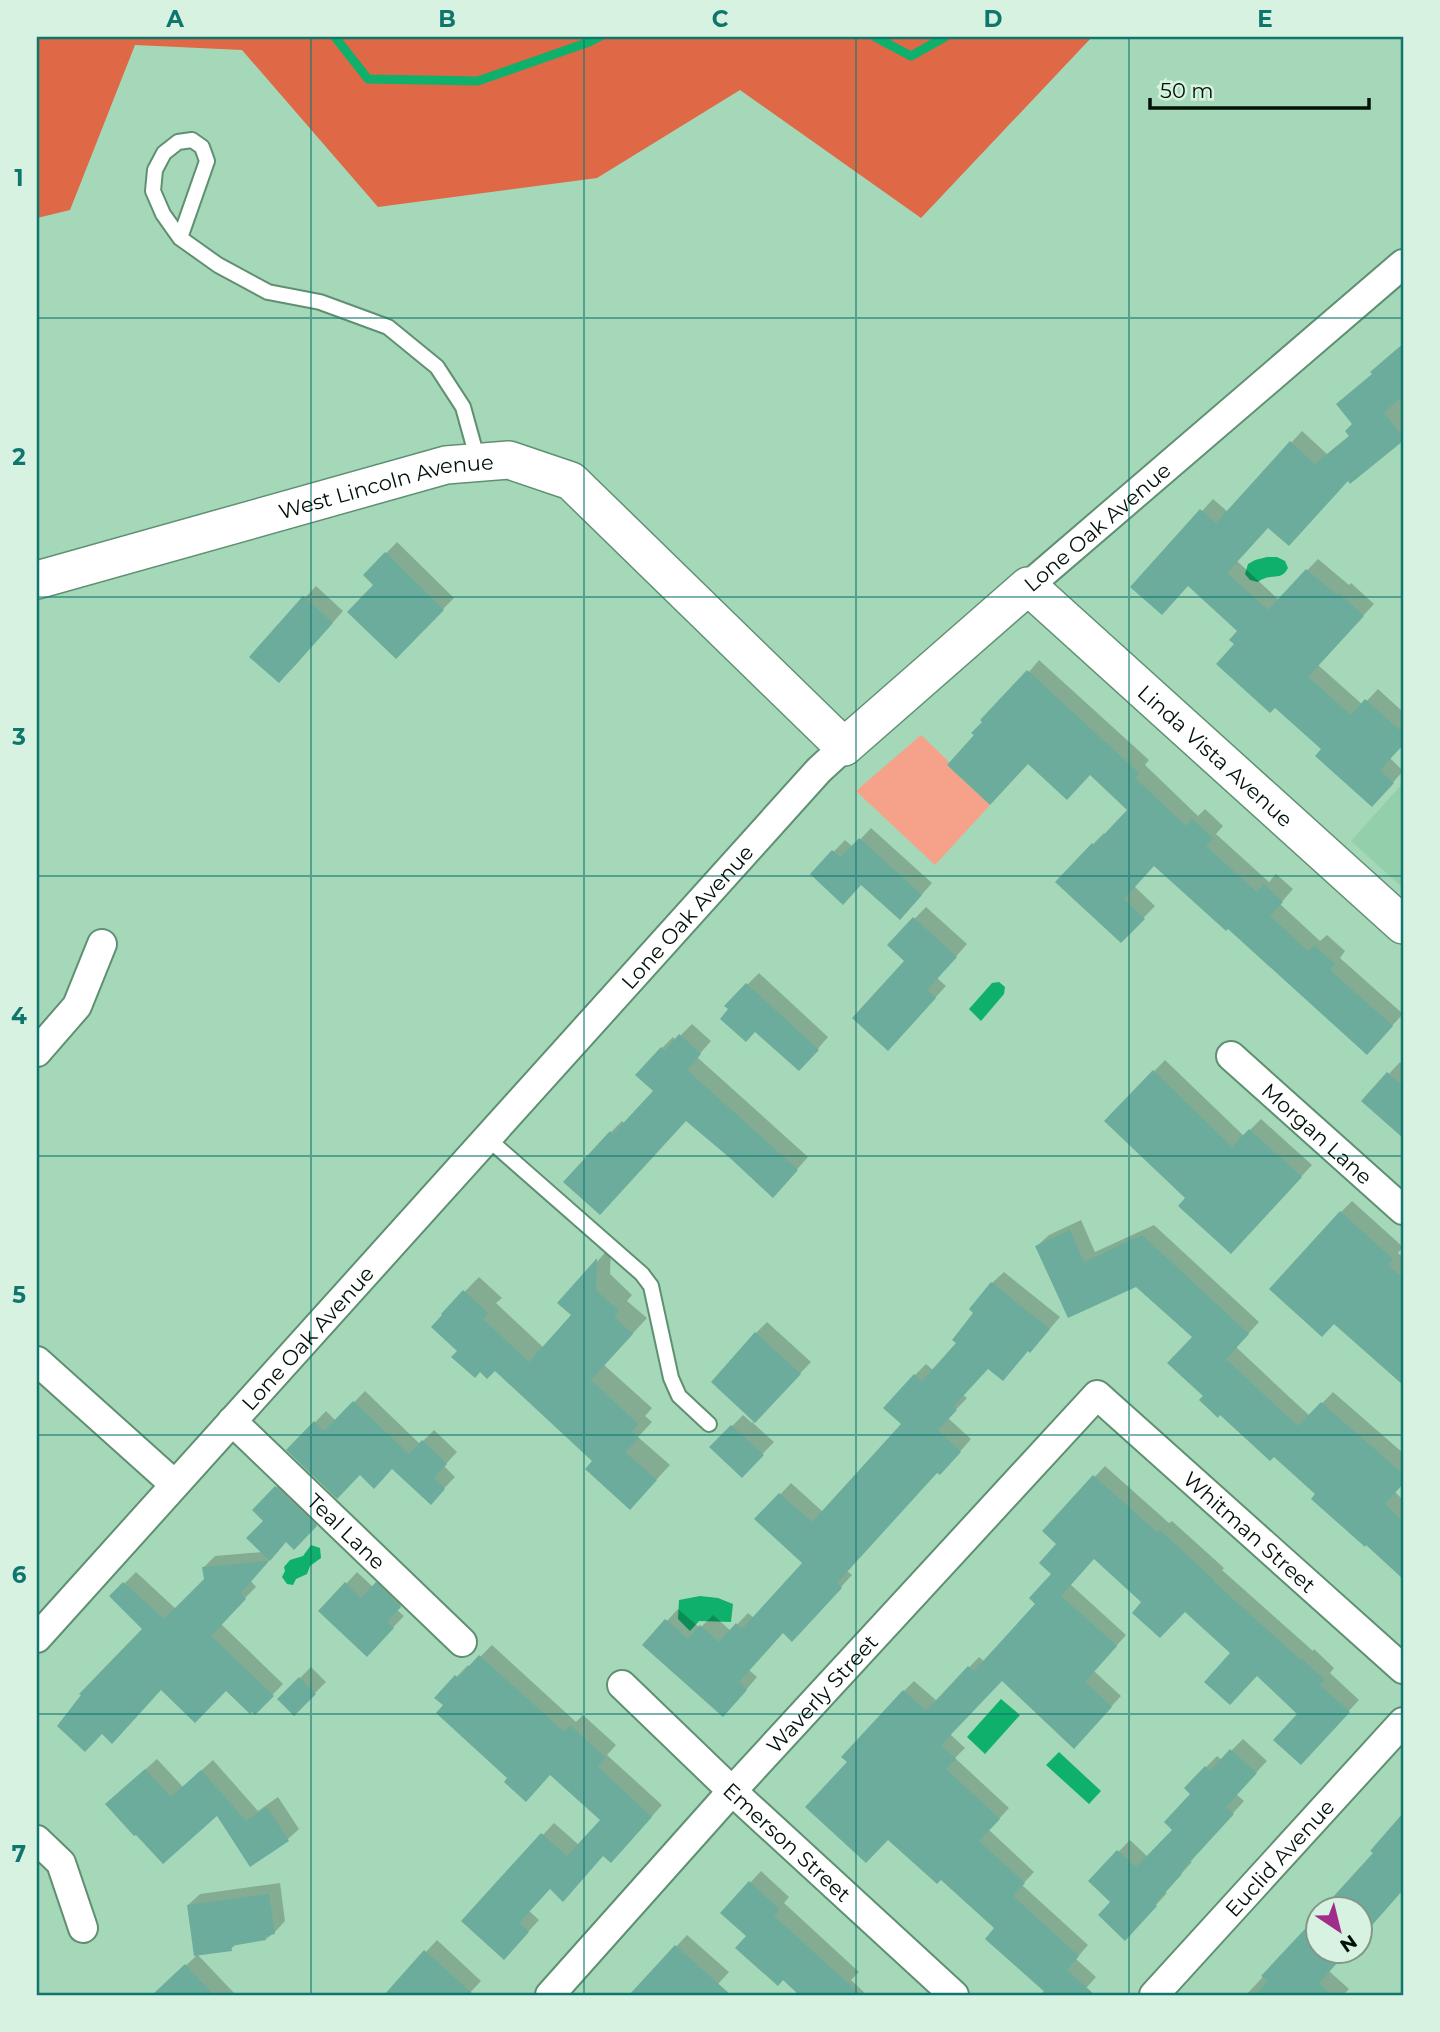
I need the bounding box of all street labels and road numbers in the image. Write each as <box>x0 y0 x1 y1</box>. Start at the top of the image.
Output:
street label: West Lincoln Avenue <box>276 449 494 524</box>
street label: Lone Oak Avenue <box>1019 457 1175 597</box>
street label: Linda Vista Avenue <box>1133 679 1298 832</box>
street label: Lone Oak Avenue <box>616 839 758 994</box>
street label: Morgan Lane <box>1257 1078 1378 1189</box>
street label: Lone Oak Avenue <box>236 1261 379 1415</box>
street label: Whitman Street <box>1178 1466 1321 1597</box>
street label: Teal Lane <box>302 1488 391 1574</box>
street label: Waverly Street <box>761 1629 883 1758</box>
street label: Emerson Street <box>719 1777 856 1907</box>
street label: Euclid Avenue <box>1220 1794 1339 1921</box>

